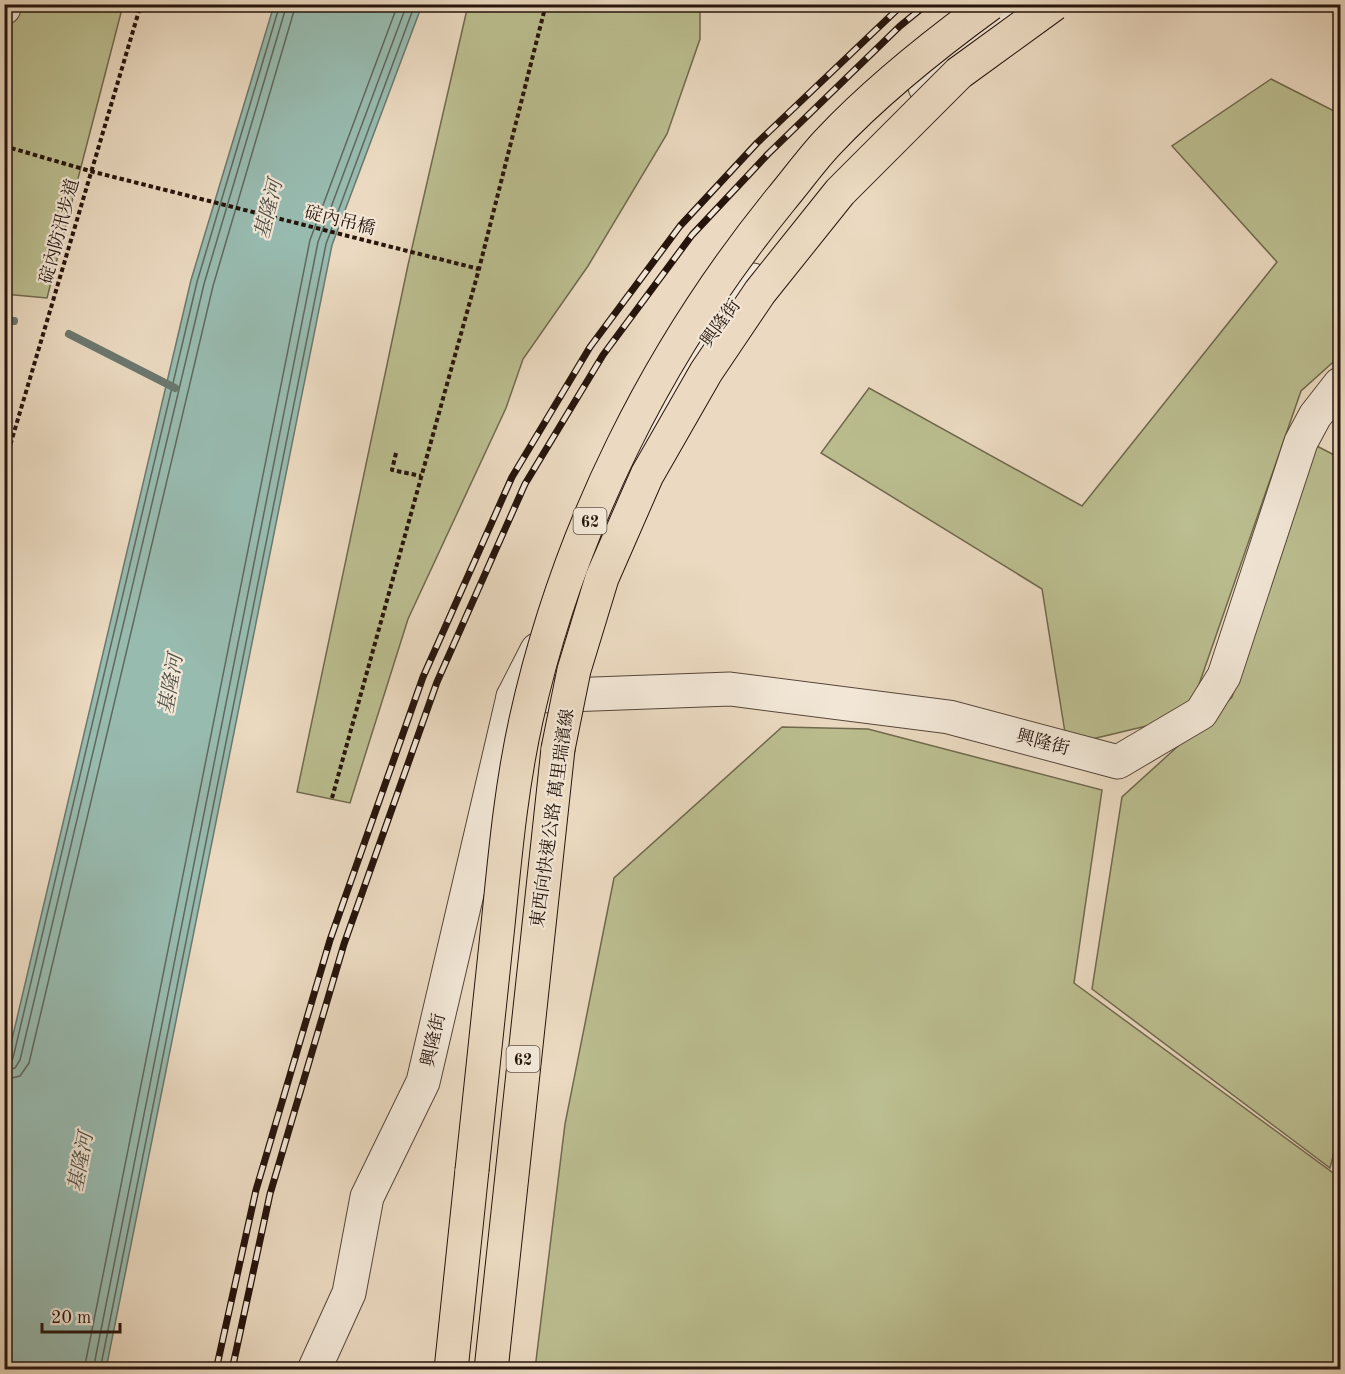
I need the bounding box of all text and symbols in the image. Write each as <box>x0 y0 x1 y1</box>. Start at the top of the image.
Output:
water label: 基隆河 <box>251 175 288 241</box>
street label: 碇內防汛步道 <box>35 176 83 286</box>
street label: 碇內吊橋 <box>303 202 377 238</box>
street label: 興隆街 <box>696 295 744 351</box>
road number: 62 <box>574 508 606 534</box>
water label: 基隆河 <box>155 650 188 716</box>
street label: 東西向快速公路 萬里瑞濱線 <box>527 707 577 929</box>
street label: 興隆街 <box>1014 725 1072 759</box>
street label: 興隆街 <box>417 1011 449 1069</box>
road number: 62 <box>506 1046 540 1072</box>
water label: 基隆河 <box>64 1128 98 1194</box>
scale bar <box>42 1296 120 1334</box>
text: 20 m <box>51 1309 91 1327</box>

